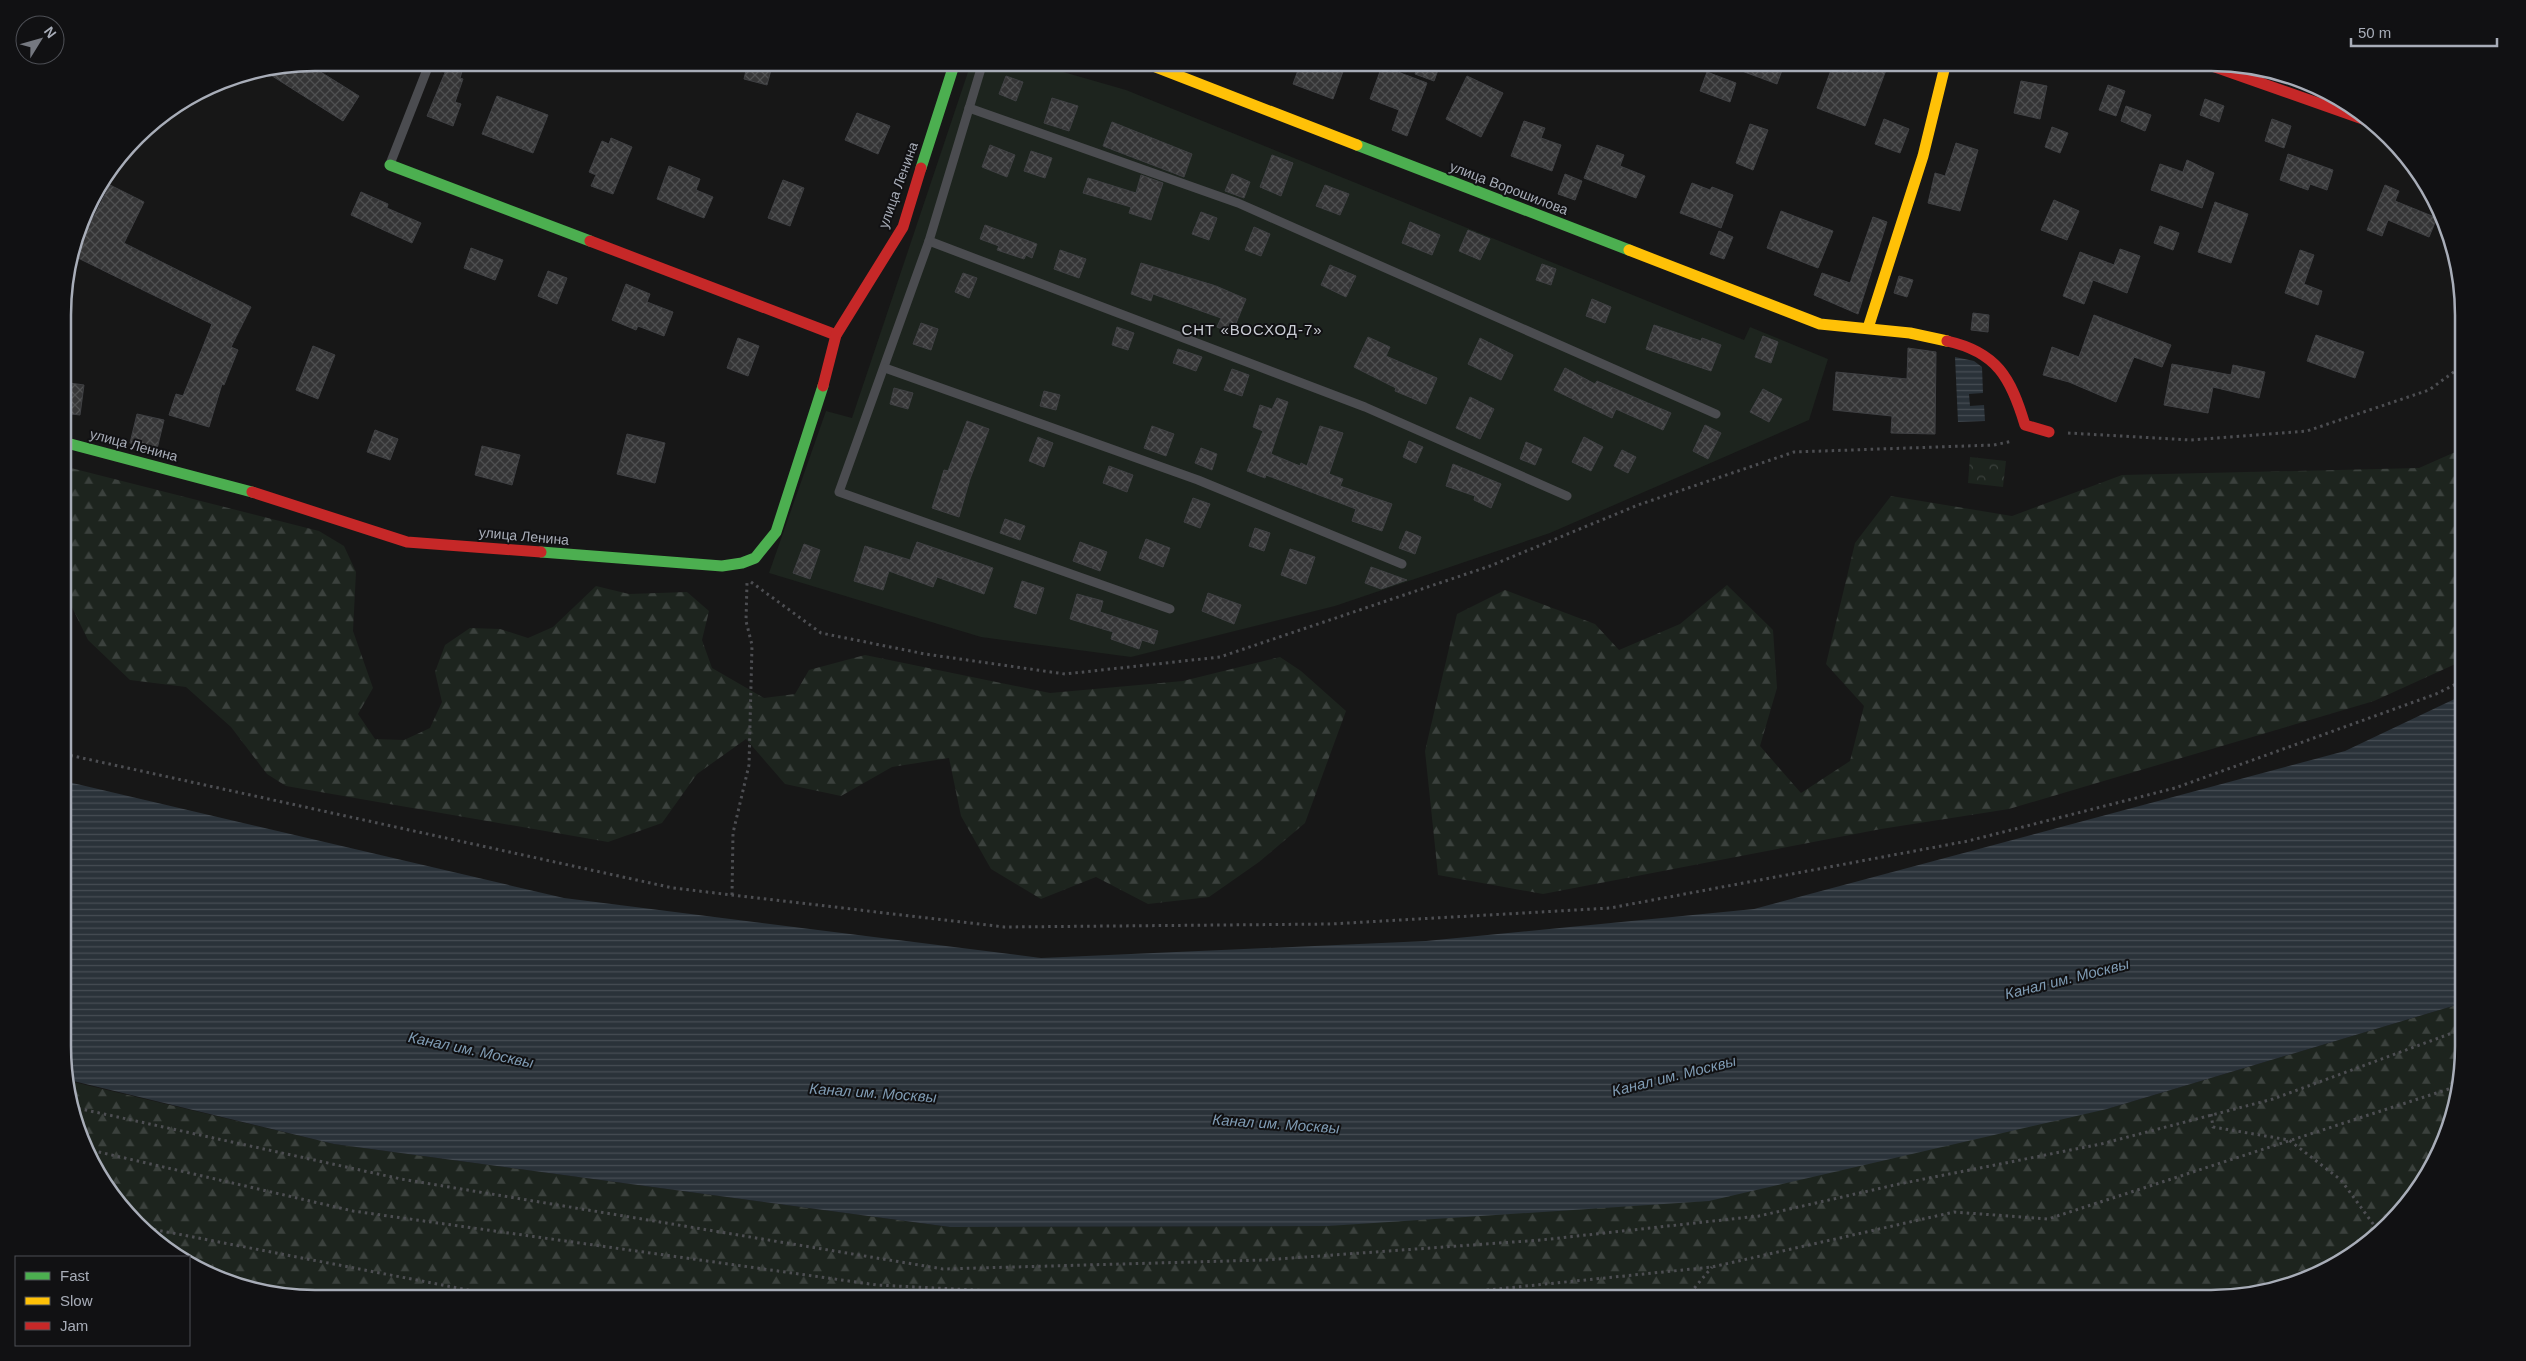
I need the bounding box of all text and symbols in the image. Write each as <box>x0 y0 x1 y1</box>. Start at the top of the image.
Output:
north arrow <box>15 15 65 65</box>
scale bar <box>2351 15 2497 47</box>
text: N <box>41 23 60 41</box>
text: 50 m <box>2358 24 2391 41</box>
street label: улица Ленина <box>875 140 921 230</box>
street label: улица Ворошилова <box>1448 158 1571 218</box>
district label: СНТ «ВОСХОД-7» <box>1181 321 1323 338</box>
street label: улица Ленина <box>88 426 180 464</box>
street label: улица Ленина <box>478 524 570 548</box>
water label: Канал им. Москвы <box>2003 955 2131 1002</box>
water label: Канал им. Москвы <box>407 1028 535 1071</box>
water label: Канал им. Москвы <box>1610 1052 1738 1099</box>
water label: Канал им. Москвы <box>809 1080 937 1105</box>
water label: Канал им. Москвы <box>1212 1111 1340 1136</box>
legend <box>15 1256 190 1346</box>
text: Fast <box>60 1267 90 1284</box>
text: Slow <box>60 1292 93 1309</box>
text: Jam <box>60 1317 88 1334</box>

